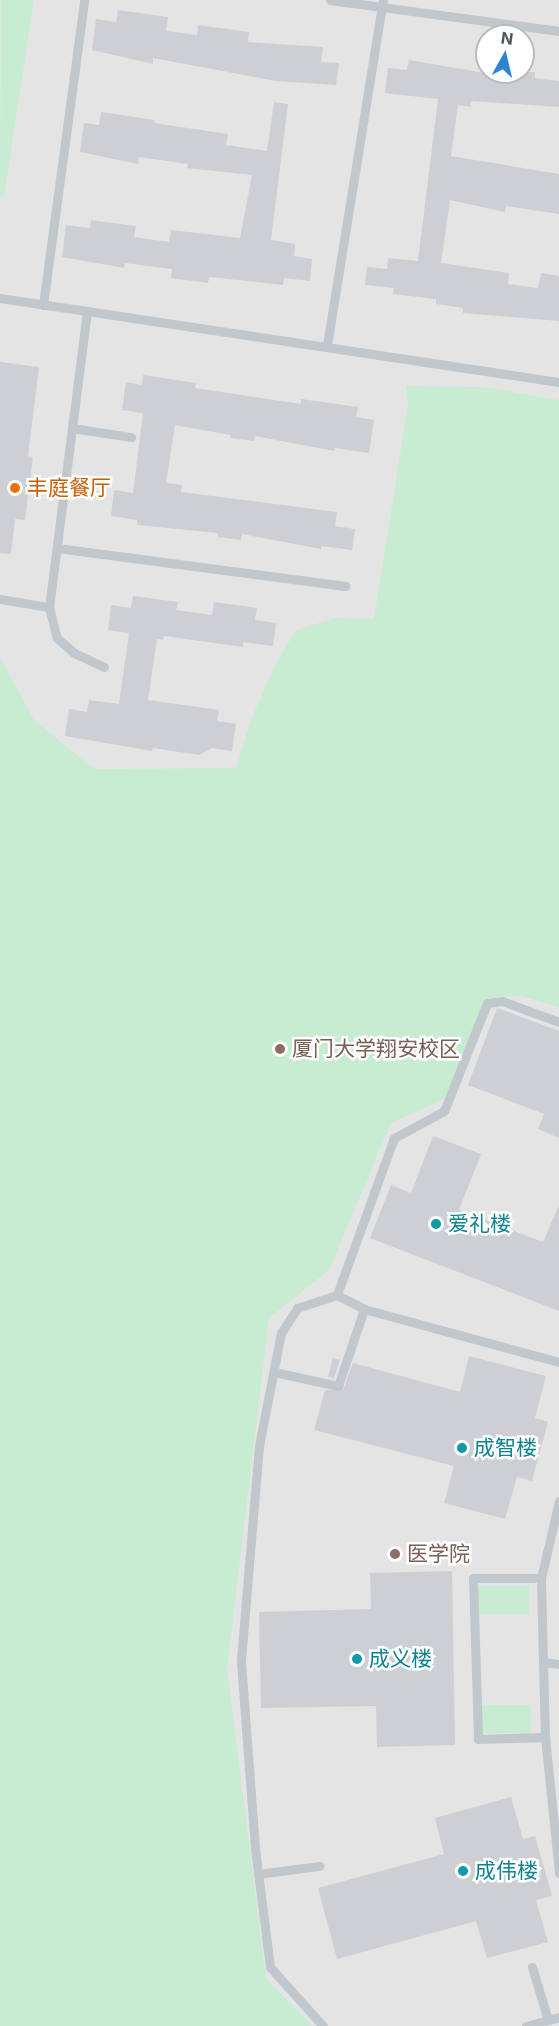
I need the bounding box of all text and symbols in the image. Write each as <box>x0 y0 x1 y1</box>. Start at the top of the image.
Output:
north arrow <box>475 24 535 84</box>
text: N <box>500 27 515 49</box>
place label: 丰庭餐厅 <box>27 475 111 501</box>
marker: 丰庭餐厅 <box>8 481 22 495</box>
place label: 厦门大学翔安校区 <box>292 1036 460 1062</box>
marker: 厦门大学翔安校区 <box>273 1042 287 1056</box>
place label: 爱礼楼 <box>448 1211 511 1237</box>
marker: 爱礼楼 <box>429 1217 443 1231</box>
place label: 成智楼 <box>474 1435 537 1461</box>
marker: 成智楼 <box>455 1441 469 1455</box>
place label: 医学院 <box>407 1541 470 1567</box>
marker: 医学院 <box>388 1547 402 1561</box>
place label: 成义楼 <box>369 1646 432 1672</box>
marker: 成义楼 <box>350 1652 364 1666</box>
place label: 成伟楼 <box>475 1858 538 1884</box>
marker: 成伟楼 <box>456 1864 470 1878</box>

